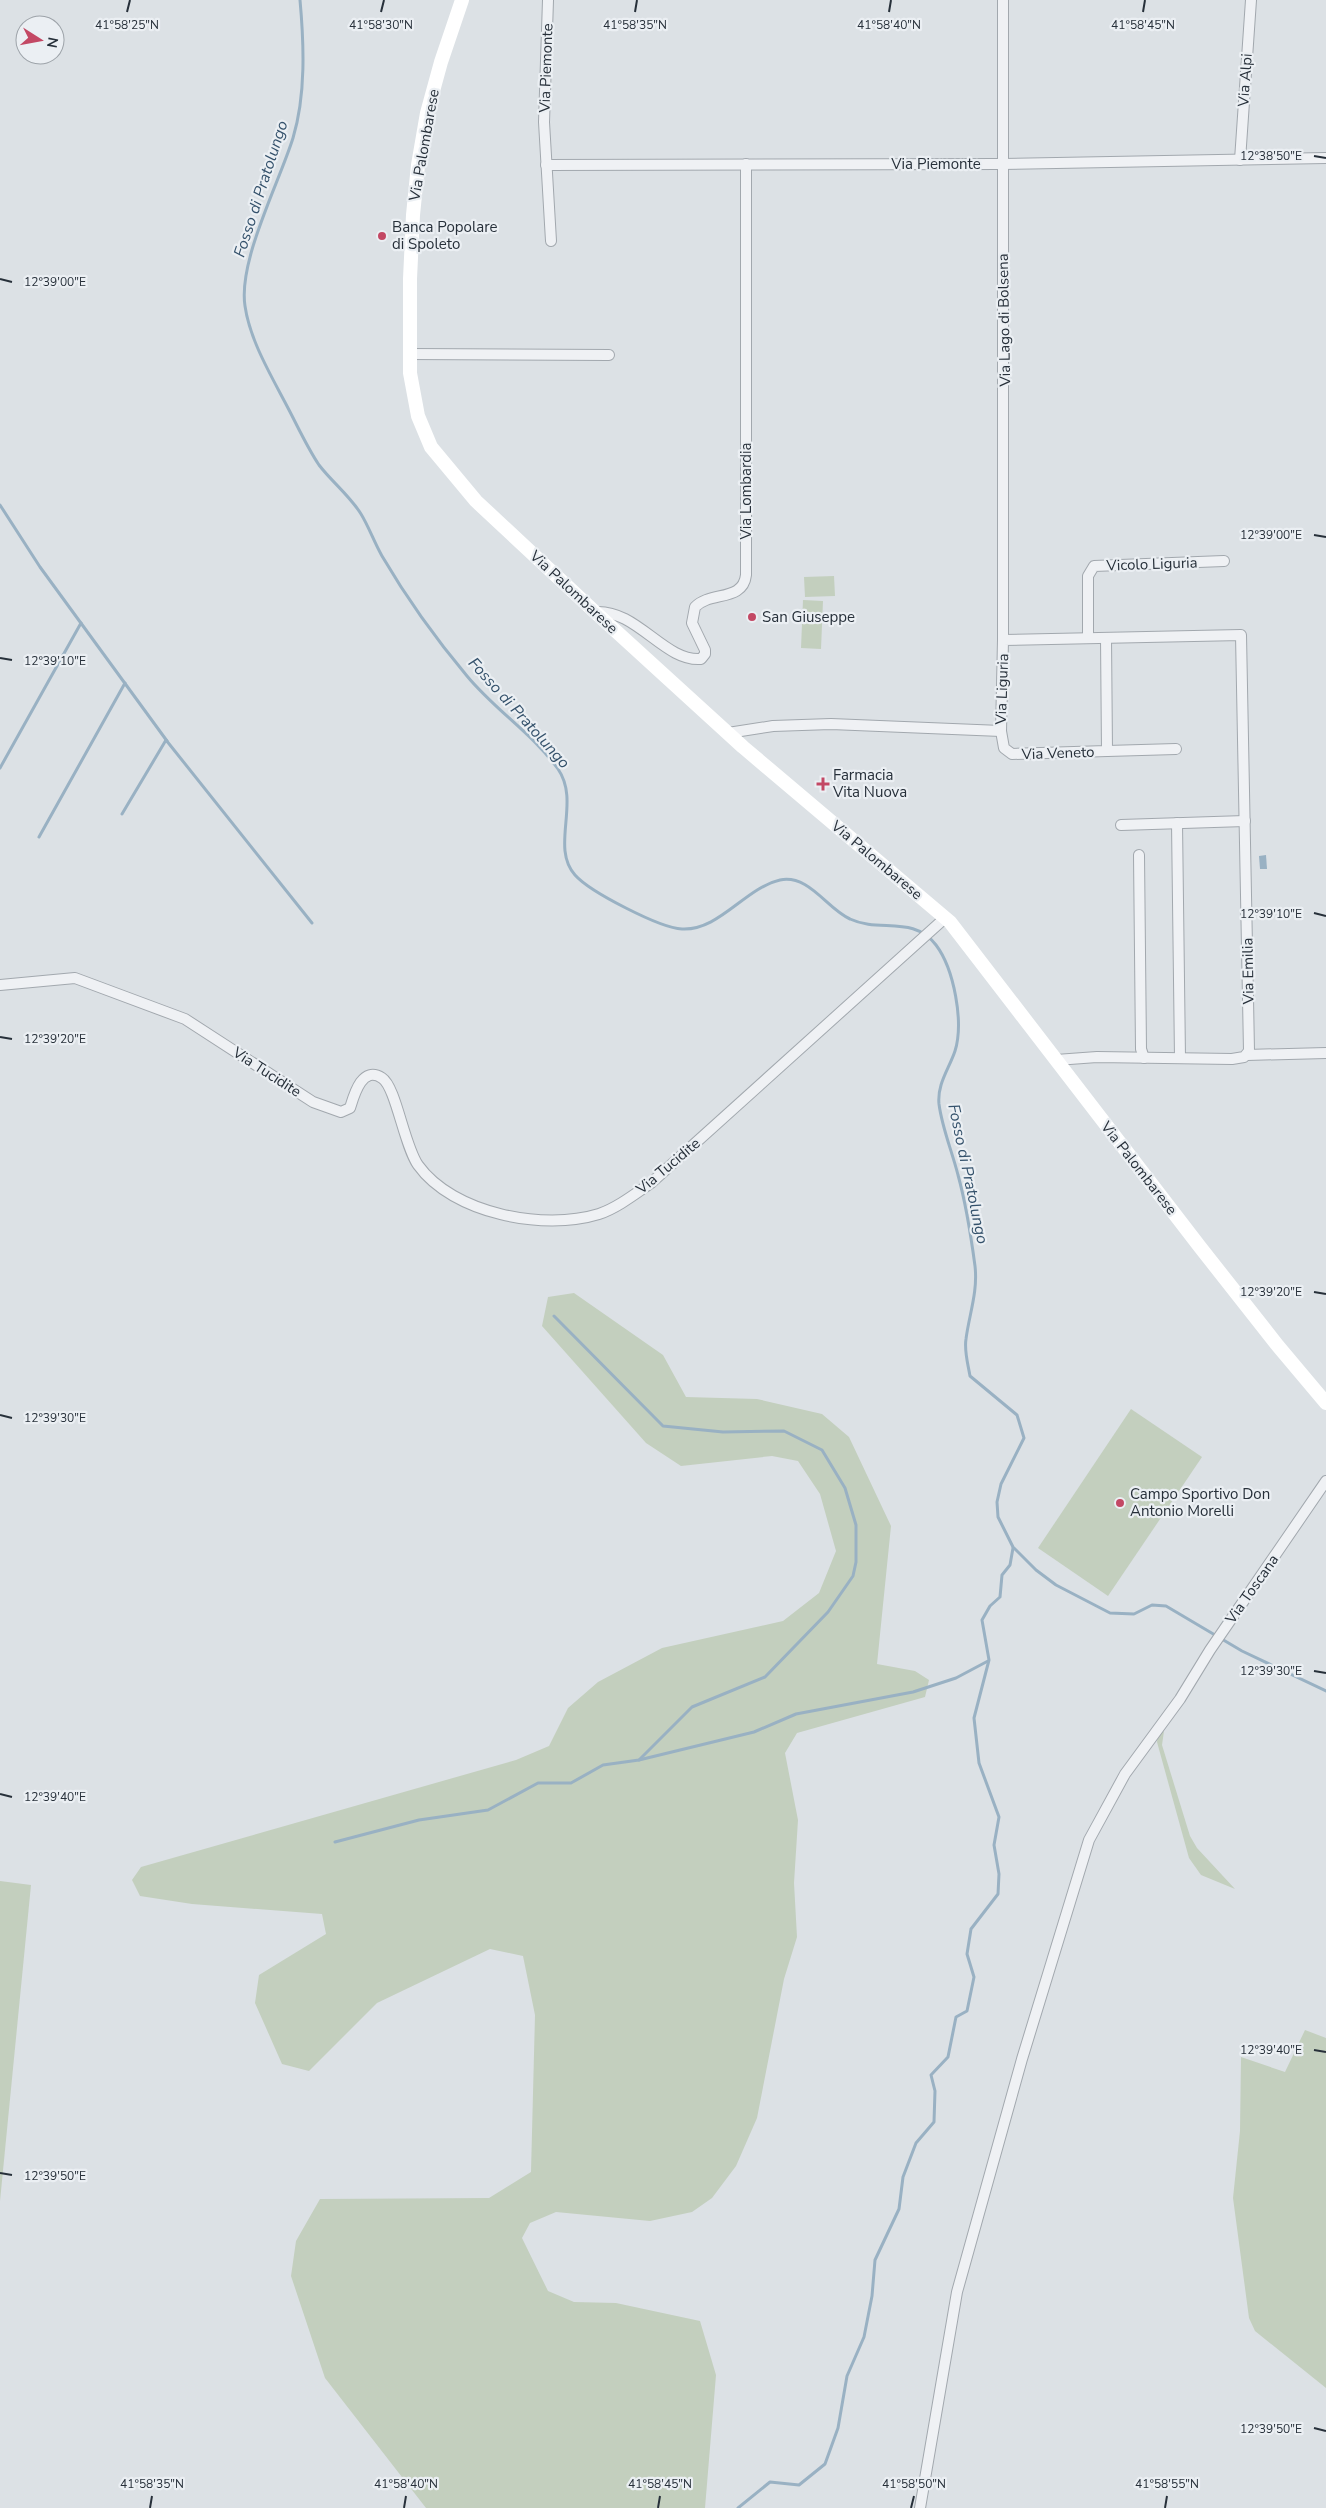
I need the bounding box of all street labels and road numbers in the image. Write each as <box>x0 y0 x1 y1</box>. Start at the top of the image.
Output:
street label: Via Piemonte <box>534 23 558 114</box>
street label: Via Alpi <box>1233 53 1257 108</box>
street label: Via Palombarese <box>404 87 444 204</box>
street label: Via Piemonte <box>890 154 981 174</box>
street label: Via Lago di Bolsena <box>993 253 1015 388</box>
street label: Via Lombardia <box>736 442 756 541</box>
street label: Via Palombarese <box>525 545 622 638</box>
street label: Vicolo Liguria <box>1105 552 1198 576</box>
street label: Via Liguria <box>991 653 1013 726</box>
street label: Via Veneto <box>1020 742 1095 764</box>
street label: Via Palombarese <box>826 815 927 904</box>
street label: Via Emilia <box>1237 938 1259 1005</box>
street label: Via Tucidite <box>228 1042 305 1102</box>
street label: Via Palombarese <box>1096 1116 1182 1219</box>
street label: Via Tucidite <box>631 1133 704 1199</box>
street label: Via Toscana <box>1220 1550 1283 1628</box>

